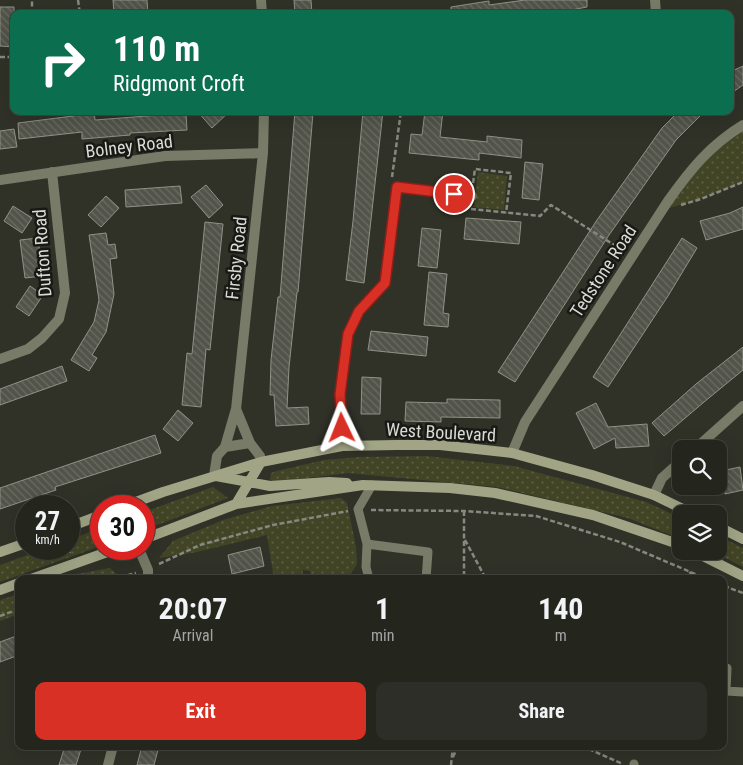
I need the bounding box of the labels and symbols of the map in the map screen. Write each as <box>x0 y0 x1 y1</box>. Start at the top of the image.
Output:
street label: Bolney Road <box>84 130 174 162</box>
pin <box>433 173 475 215</box>
street label: Dufton Road <box>28 208 56 298</box>
street label: Firsby Road <box>221 216 251 300</box>
street label: Tedstone Road <box>565 221 641 321</box>
position arrow <box>315 401 367 453</box>
street label: West Boulevard <box>386 419 496 445</box>
speed limit sign: 30 <box>90 495 155 560</box>

